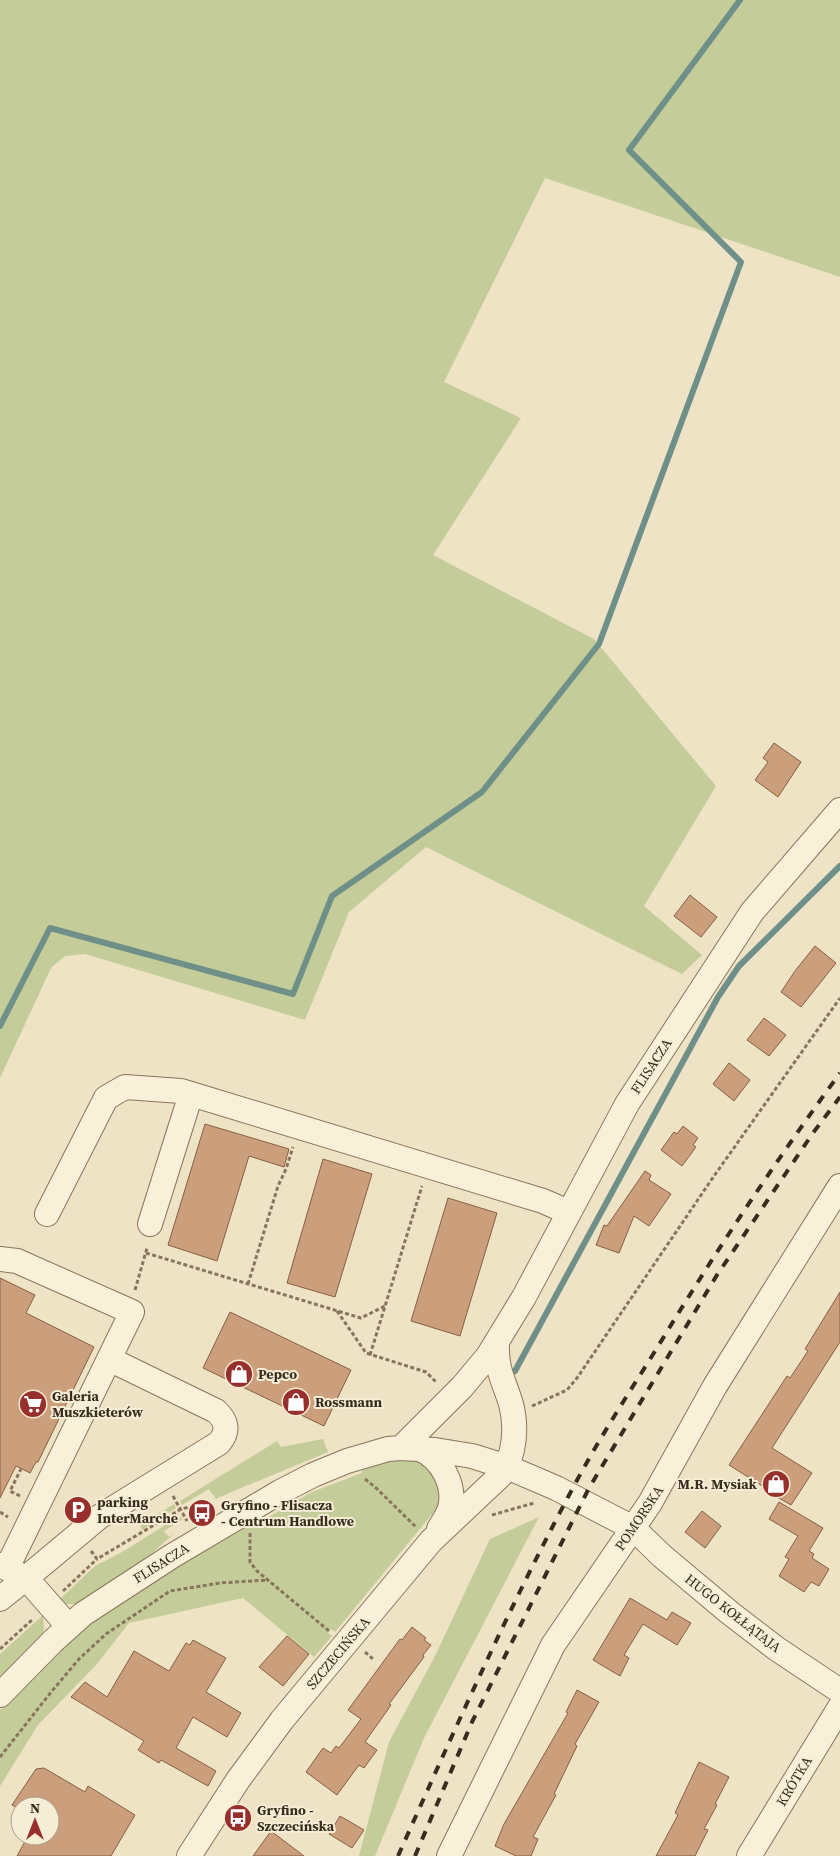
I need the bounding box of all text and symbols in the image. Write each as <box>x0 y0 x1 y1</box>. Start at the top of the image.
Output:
street label: FLISACZA <box>626 1034 677 1098</box>
shop icon: Pepco <box>224 1359 254 1389</box>
place label: Pepco <box>258 1364 297 1384</box>
place label: Galeria Muszkieterów <box>52 1386 143 1422</box>
shop icon: Rossmann <box>281 1387 311 1417</box>
supermarket icon: Galeria Muszkieterów <box>18 1389 48 1419</box>
place label: Rossmann <box>315 1392 383 1412</box>
shop icon: M.R. Mysiak <box>761 1469 791 1499</box>
place label: M.R. Mysiak <box>678 1474 758 1494</box>
street label: POMORSKA <box>610 1481 669 1555</box>
place label: parking InterMarche <box>97 1492 178 1528</box>
parking icon: parking InterMarche <box>63 1495 93 1525</box>
place label: Gryfino - Flisacza - Centrum Handlowe <box>221 1495 354 1531</box>
bus stop icon: Gryfino - Flisacza - Centrum Handlowe <box>187 1498 217 1528</box>
street label: FLISACZA <box>129 1538 193 1588</box>
street label: HUGO KOŁŁĄTAJA <box>681 1569 786 1657</box>
street label: SZCZECIŃSKA <box>302 1612 375 1694</box>
street label: KRÓTKA <box>771 1752 817 1810</box>
north arrow <box>10 1796 60 1846</box>
text: N <box>30 1798 40 1818</box>
place label: Gryfino - Szczecińska <box>257 1800 335 1836</box>
bus stop icon: Gryfino - Szczecińska <box>223 1803 253 1833</box>

